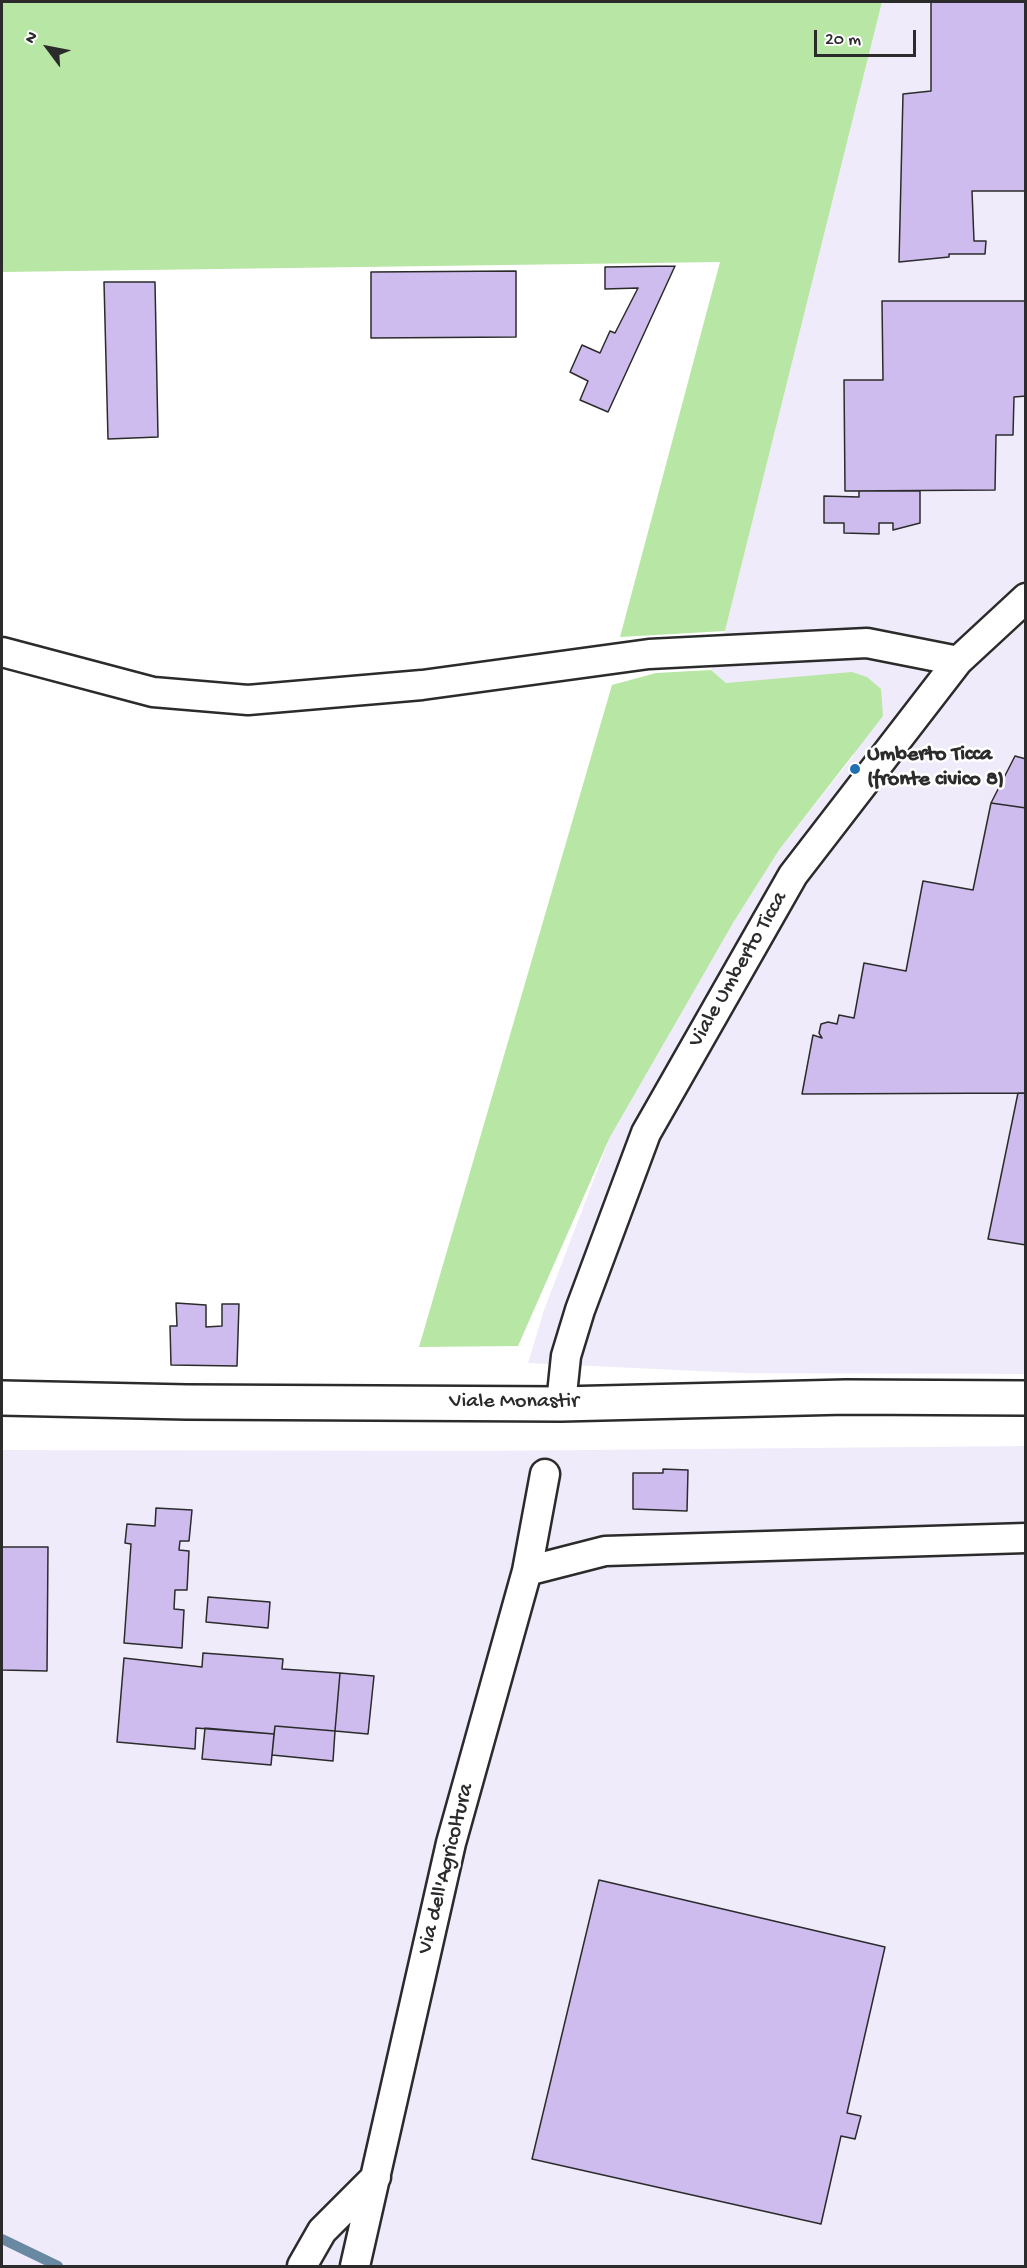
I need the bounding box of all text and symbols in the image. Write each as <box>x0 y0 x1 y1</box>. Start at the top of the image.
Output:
north arrow <box>18 18 78 78</box>
scale bar <box>817 18 919 56</box>
text: N <box>21 29 43 48</box>
text: 20 m <box>825 30 861 51</box>
place label: Umberto Ticca (fronte civico 8) <box>867 743 1004 794</box>
marker: Umberto Ticca (fronte civico 8) <box>848 762 862 776</box>
street label: Viale Umberto Ticca <box>684 887 794 1053</box>
street label: Viale Monastir <box>449 1390 579 1416</box>
street label: Via dell'Agricoltura <box>413 1781 481 1957</box>

